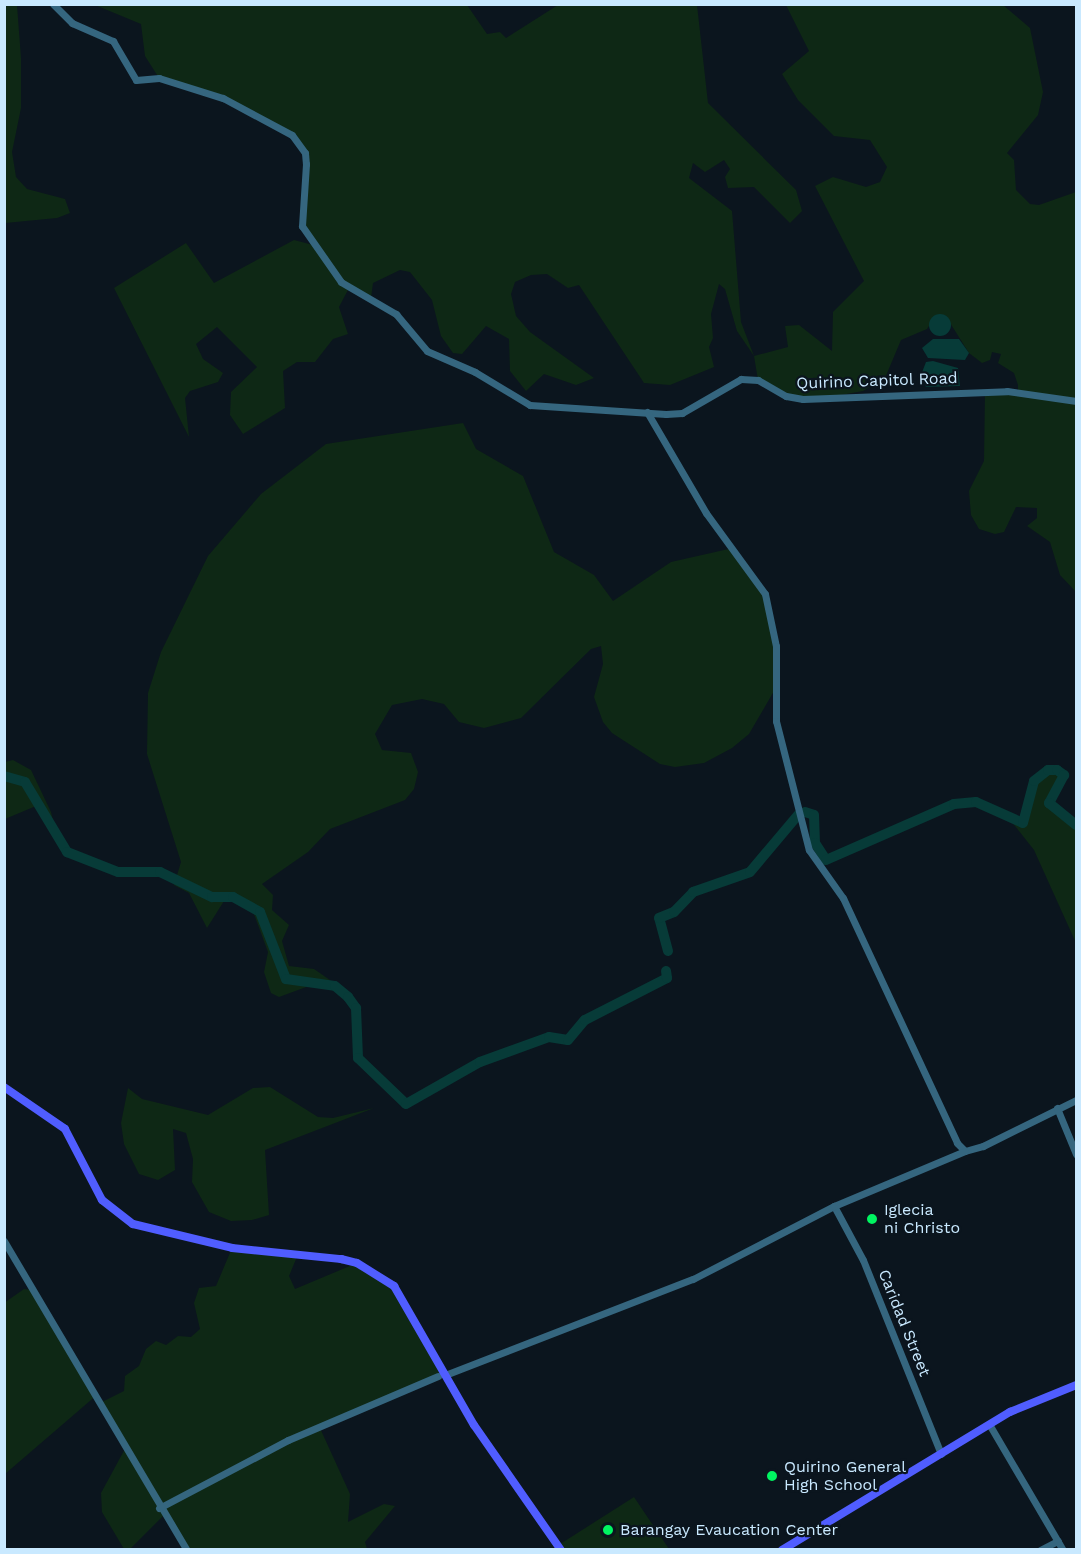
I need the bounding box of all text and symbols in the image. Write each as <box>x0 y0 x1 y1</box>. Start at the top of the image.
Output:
street label: Quirino Capitol Road <box>796 369 958 393</box>
place label: Iglecia ni Christo <box>884 1200 960 1238</box>
marker: Iglecia ni Christo <box>865 1212 879 1226</box>
street label: Caridad Street <box>874 1267 934 1379</box>
place label: Quirino General High School <box>784 1457 906 1495</box>
marker: Quirino General High School <box>765 1469 779 1483</box>
place label: Barangay Evaucation Center <box>620 1520 838 1540</box>
marker: Barangay Evaucation Center <box>601 1523 615 1537</box>

